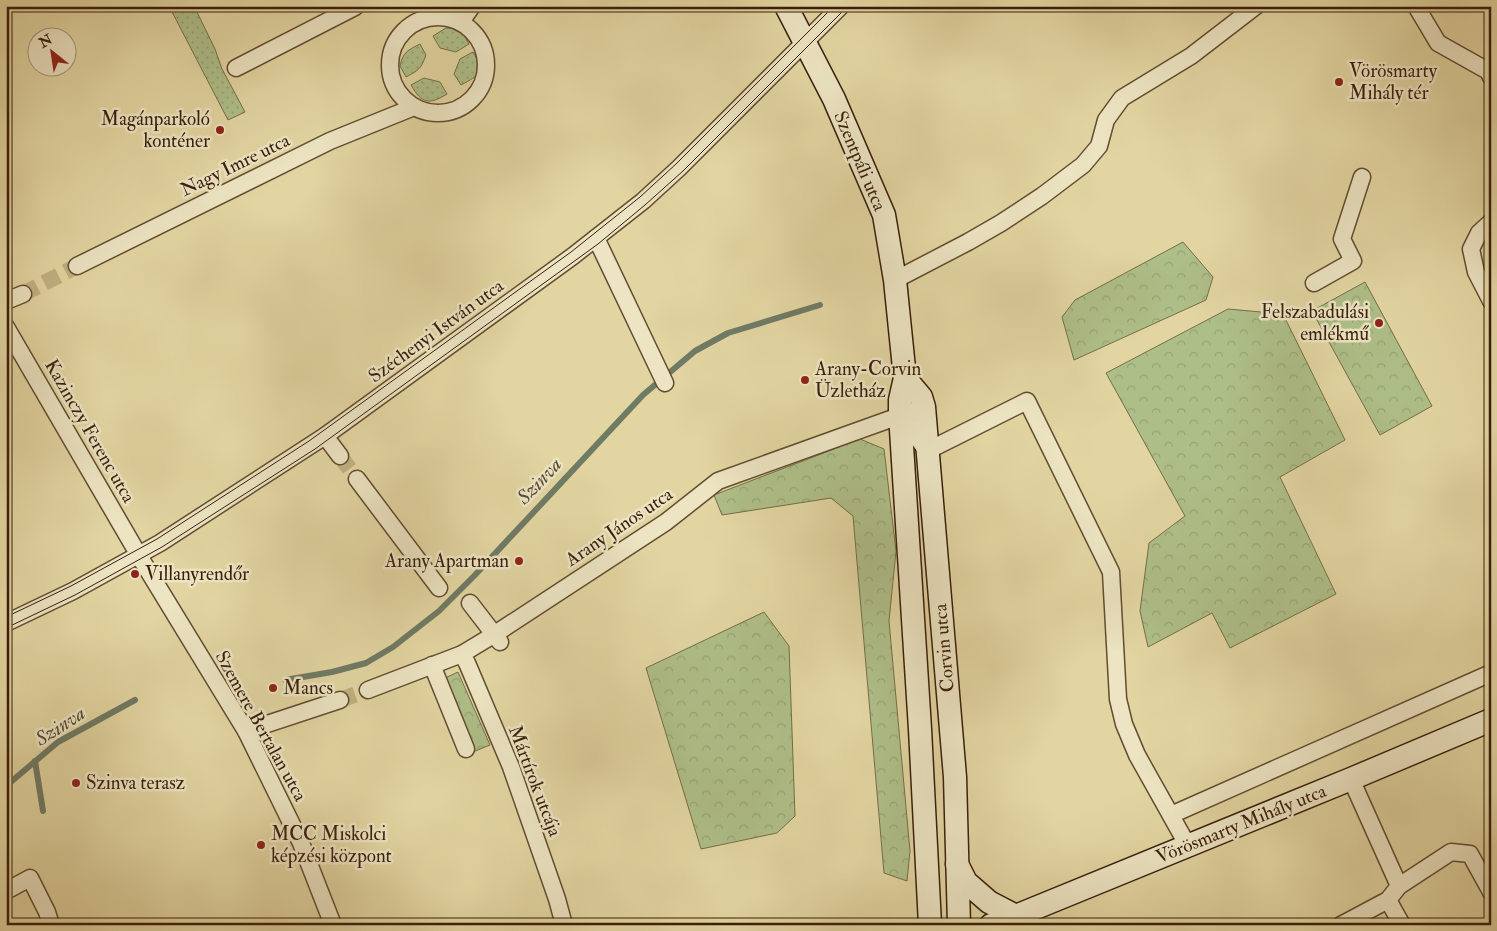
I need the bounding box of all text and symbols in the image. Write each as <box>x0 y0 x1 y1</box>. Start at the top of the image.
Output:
north arrow <box>28 28 78 78</box>
text: N <box>35 30 56 52</box>
place label: Vörösmarty Mihály tér <box>1349 59 1438 105</box>
marker: Vörösmarty Mihály tér <box>1333 76 1345 88</box>
place label: Magánparkoló konténer <box>101 107 210 153</box>
street label: Szentpáli utca <box>827 107 892 215</box>
marker: Magánparkoló konténer <box>214 124 226 136</box>
street label: Nagy Imre utca <box>176 128 294 202</box>
street label: Széchenyi István utca <box>364 274 509 388</box>
place label: Felszabadulási emlékmű <box>1261 300 1369 346</box>
marker: Felszabadulási emlékmű <box>1373 317 1385 329</box>
street label: Kazinczy Ferenc utca <box>39 355 141 507</box>
place label: Arany-Corvin Üzletház <box>814 357 922 403</box>
marker: Arany-Corvin Üzletház <box>799 374 811 386</box>
water label: Szinva <box>510 452 567 510</box>
street label: Arany János utca <box>560 482 678 572</box>
place label: Arany Apartman <box>384 549 509 574</box>
marker: Arany Apartman <box>513 555 525 567</box>
place label: Villanyrendőr <box>145 562 249 586</box>
marker: Villanyrendőr <box>129 568 141 580</box>
street label: Corvin utca <box>928 603 960 693</box>
street label: Szemere Bertalan utca <box>210 646 312 806</box>
place label: Mancs <box>283 676 333 700</box>
marker: Mancs <box>267 682 279 694</box>
water label: Szinva <box>29 701 90 752</box>
street label: Mártírok utcája <box>503 722 567 840</box>
place label: Szinva terasz <box>86 771 185 795</box>
marker: Szinva terasz <box>70 777 82 789</box>
street label: Vörösmarty Mihály utca <box>1152 779 1330 869</box>
place label: MCC Miskolci képzési központ <box>271 822 392 869</box>
marker: MCC Miskolci képzési központ <box>255 839 267 851</box>

